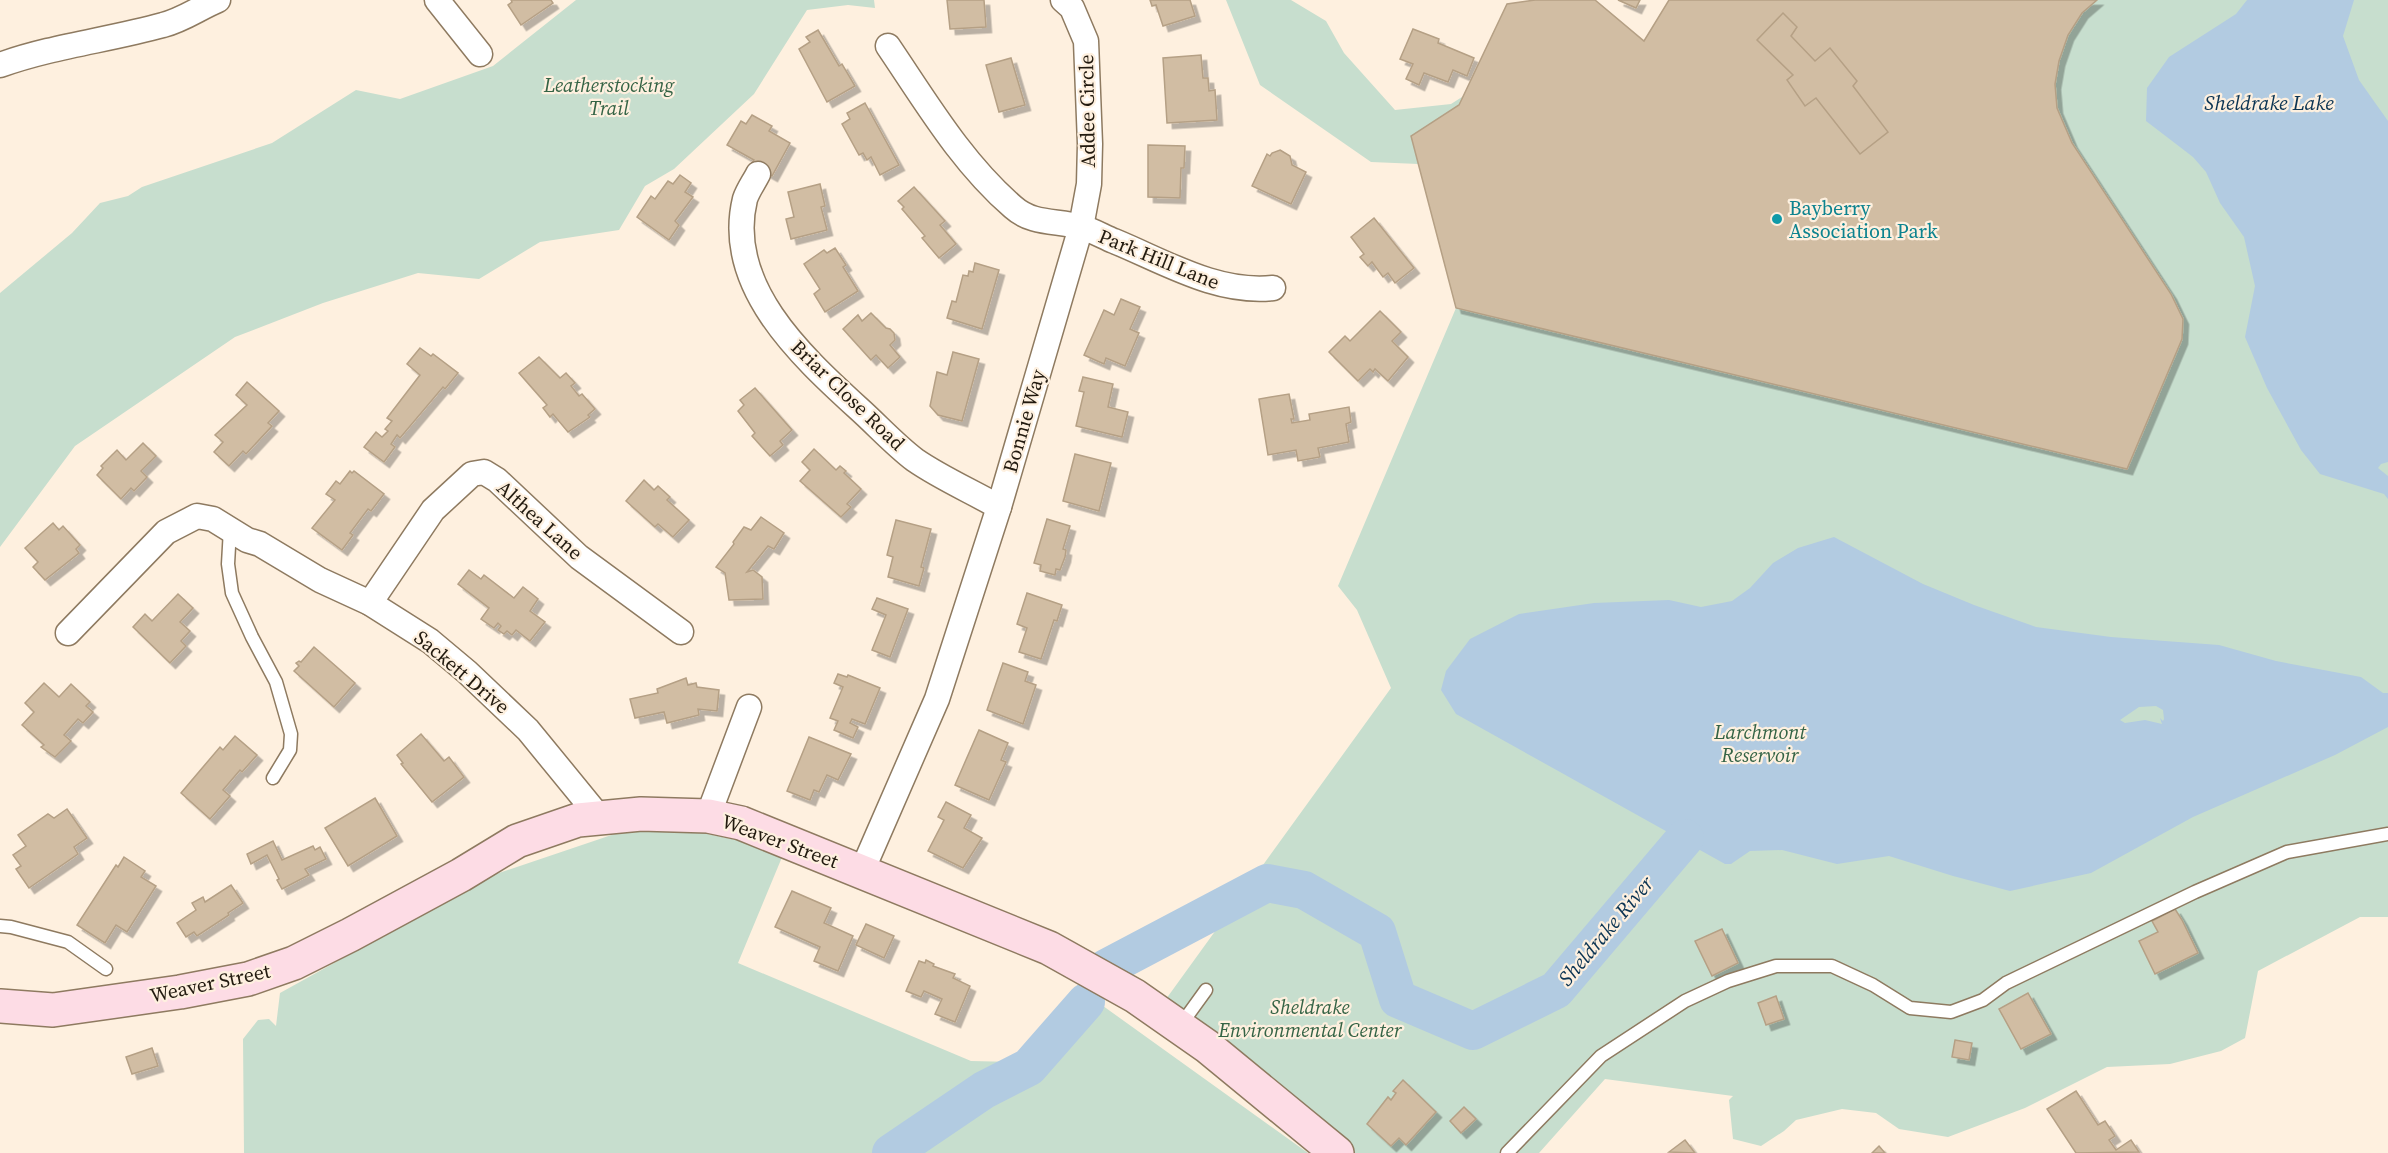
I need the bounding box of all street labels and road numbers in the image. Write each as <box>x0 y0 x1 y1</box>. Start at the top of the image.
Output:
street label: Addee Circle <box>1072 54 1102 168</box>
street label: Park Hill Lane <box>1094 222 1224 296</box>
street label: Briar Close Road <box>785 333 912 457</box>
street label: Bonnie Way <box>996 365 1052 476</box>
street label: Althea Lane <box>491 474 589 566</box>
street label: Sackett Drive <box>408 624 516 720</box>
street label: Weaver Street <box>718 807 843 875</box>
street label: Weaver Street <box>147 956 273 1009</box>

